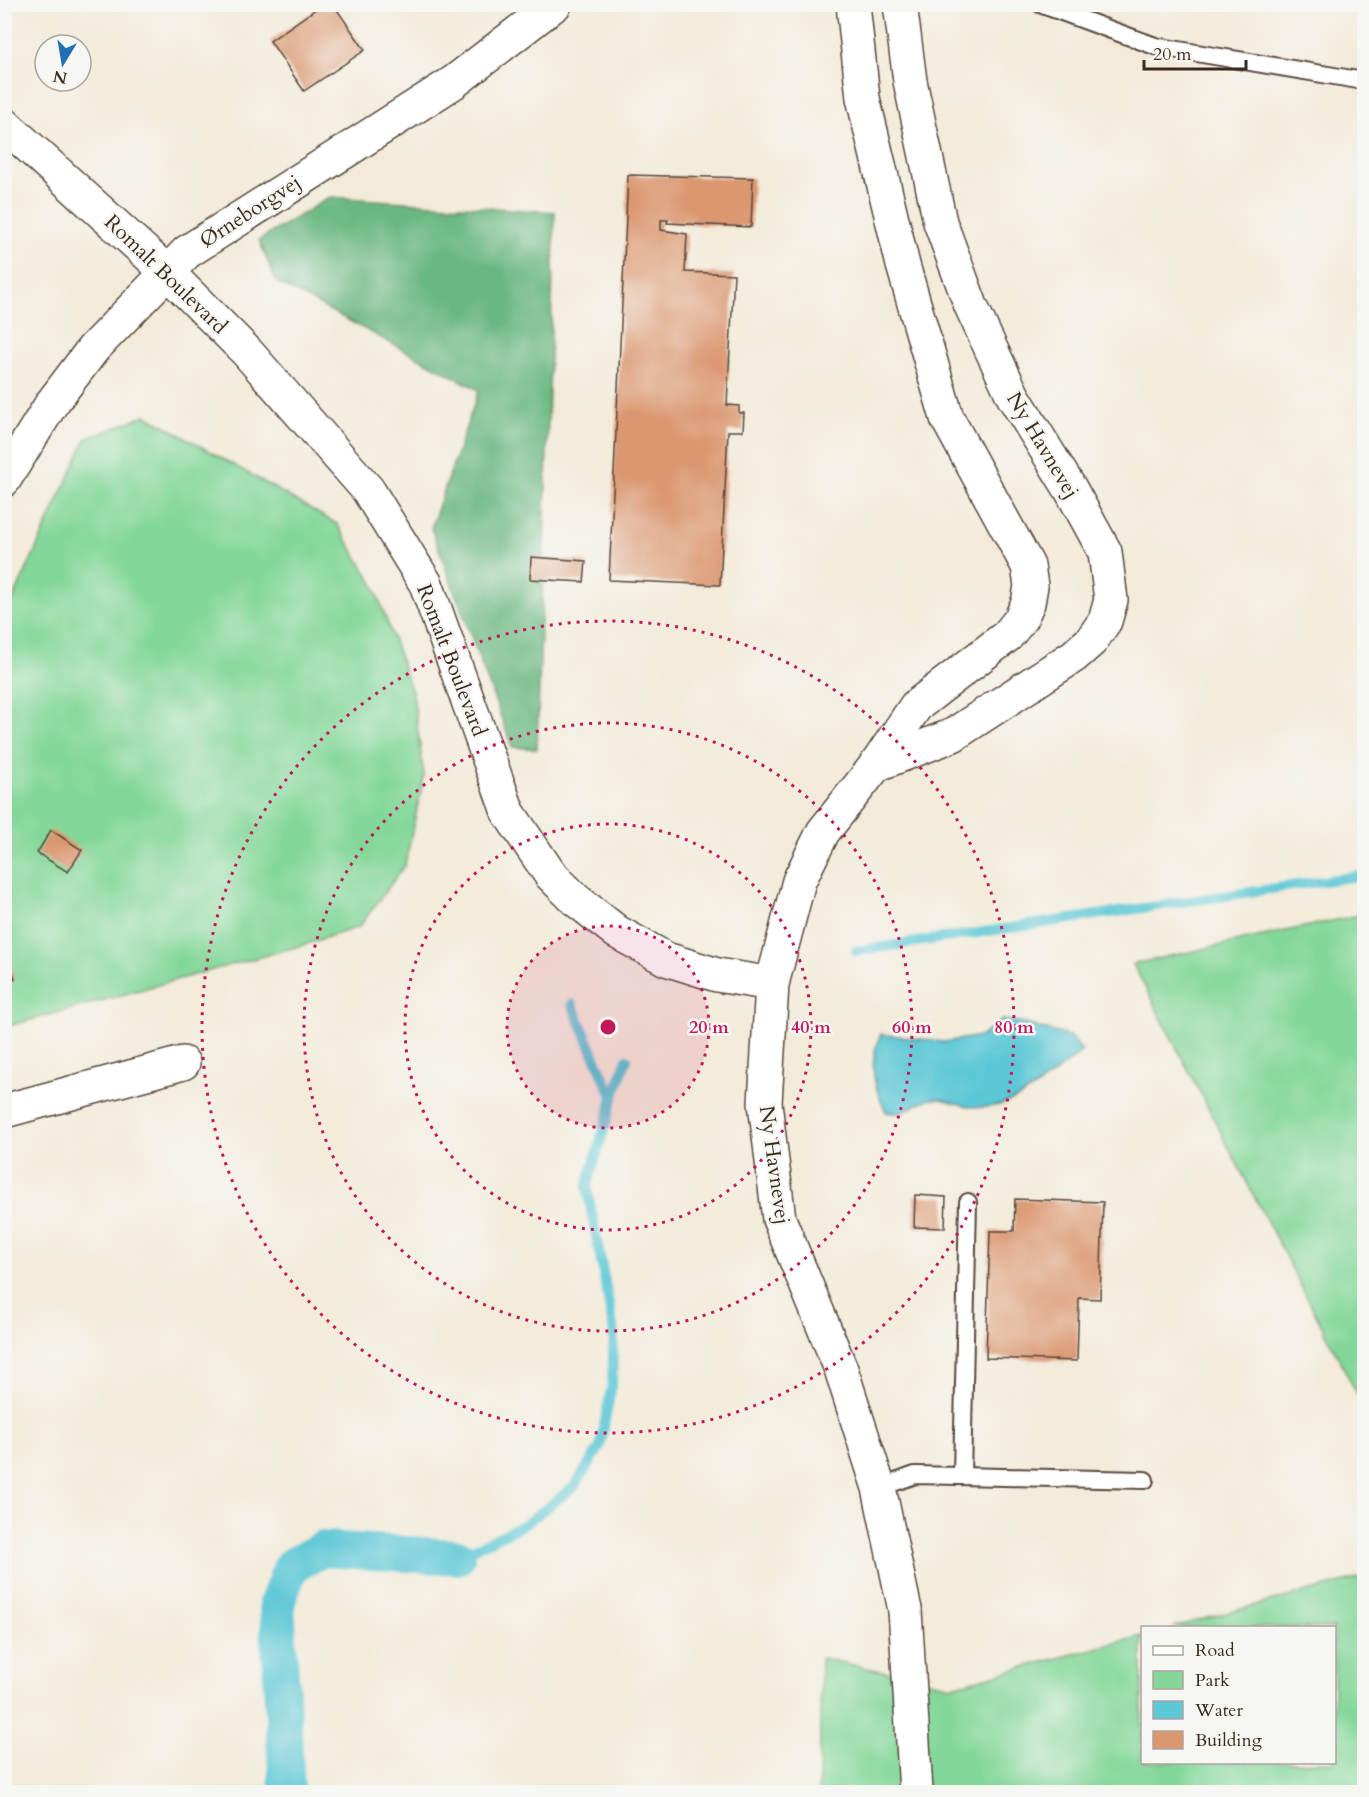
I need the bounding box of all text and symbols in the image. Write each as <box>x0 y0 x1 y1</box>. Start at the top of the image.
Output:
north arrow <box>33 33 93 93</box>
scale bar <box>1144 33 1246 71</box>
text: 20 m <box>1153 42 1192 67</box>
text: N <box>51 65 69 89</box>
street label: Ørneborgvej <box>194 168 307 255</box>
street label: Romalt Boulevard <box>98 208 234 341</box>
street label: Ny Havnevej <box>999 387 1086 504</box>
street label: Romalt Boulevard <box>409 580 494 740</box>
text: 20 m <box>689 1015 729 1040</box>
text: 40 m <box>791 1015 831 1040</box>
text: 60 m <box>892 1015 932 1040</box>
text: 80 m <box>994 1015 1034 1040</box>
centre of rings <box>598 1017 618 1037</box>
street label: Ny Havnevej <box>752 1104 797 1226</box>
legend <box>1141 1626 1336 1764</box>
text: Road <box>1195 1638 1235 1663</box>
text: Park <box>1195 1668 1230 1693</box>
text: Water <box>1194 1698 1244 1723</box>
text: Building <box>1195 1728 1263 1753</box>

